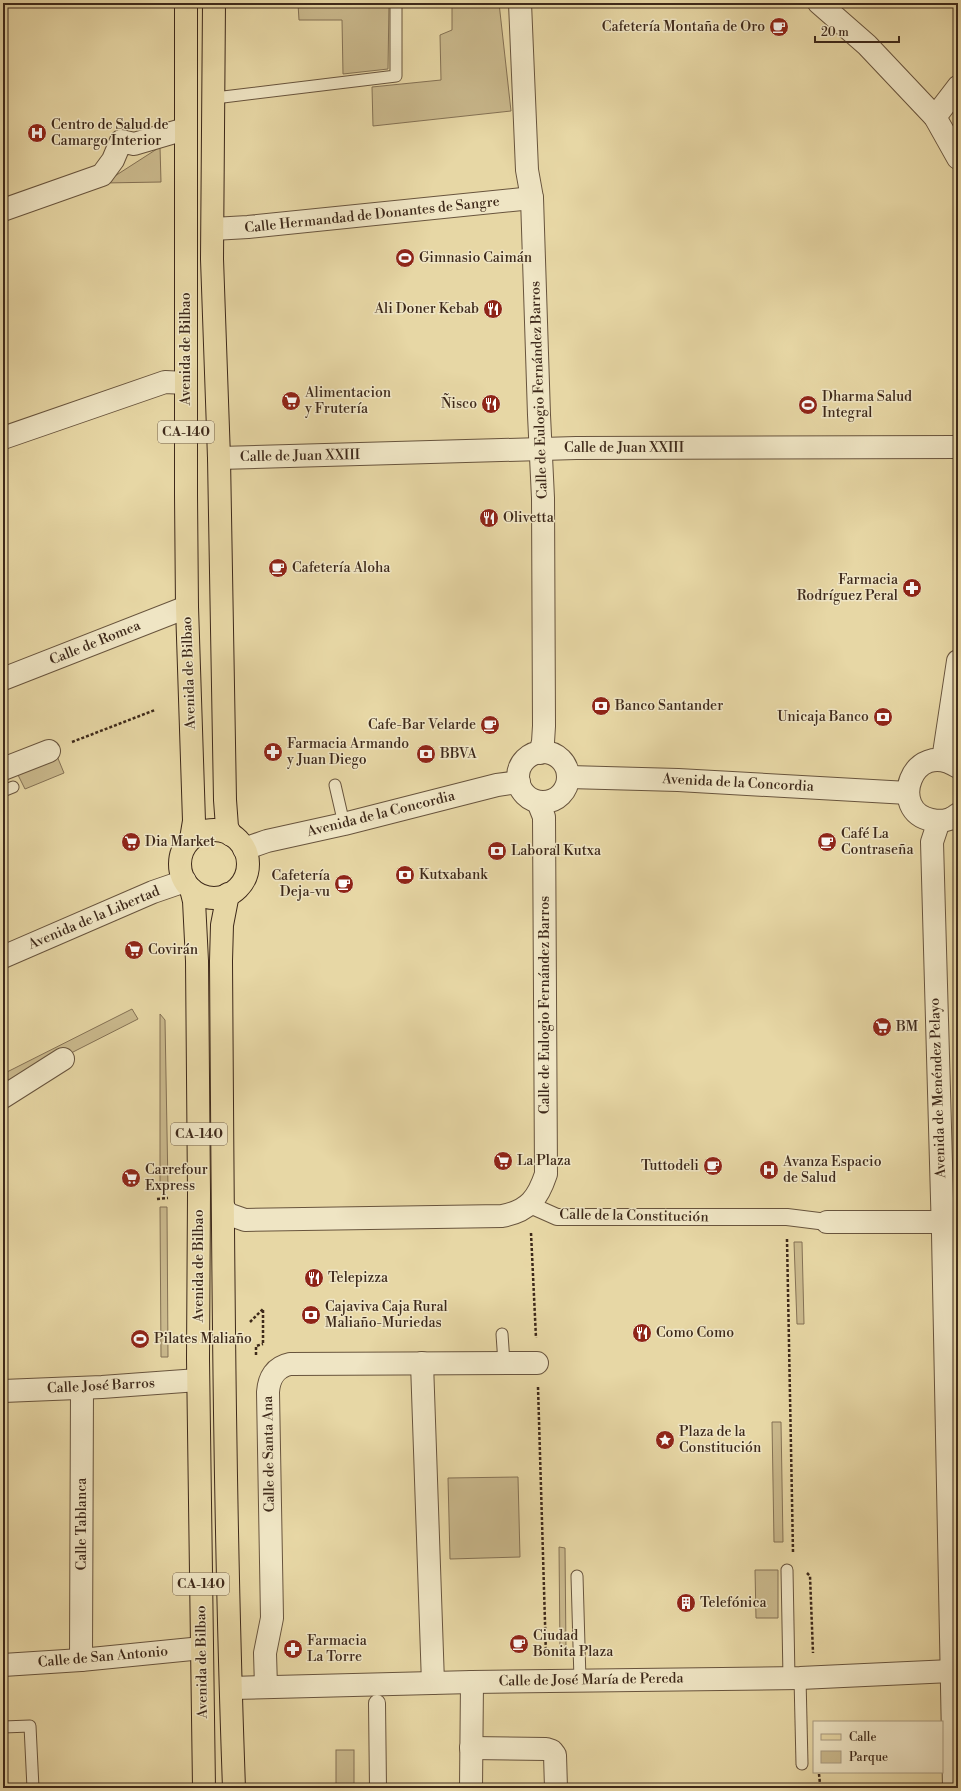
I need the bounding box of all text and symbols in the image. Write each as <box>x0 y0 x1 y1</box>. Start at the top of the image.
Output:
cafe icon: Cafetería Montaña de Oro <box>768 16 790 38</box>
place label: Cafetería Montaña de Oro <box>602 18 765 36</box>
scale bar <box>815 18 899 44</box>
text: 20 m <box>821 25 849 40</box>
place label: Centro de Salud de Camargo Interior <box>51 116 169 150</box>
hospital icon: Centro de Salud de Camargo Interior <box>26 122 48 144</box>
street label: Calle Hermandad de Donantes de Sangre <box>244 193 500 237</box>
sports icon: Gimnasio Caimán <box>394 247 416 269</box>
place label: Gimnasio Caimán <box>419 249 533 267</box>
street label: Calle de Eulogio Fernández Barros <box>526 281 552 499</box>
street label: Avenida de Bilbao <box>177 292 195 407</box>
restaurant icon: Ali Doner Kebab <box>482 298 504 320</box>
place label: Ali Doner Kebab <box>373 300 479 318</box>
place label: Alimentacion y Frutería <box>304 384 392 418</box>
place label: Dharma Salud Integral <box>822 388 912 422</box>
supermarket icon: Alimentacion y Frutería <box>280 390 302 412</box>
place label: Ñisco <box>441 393 477 413</box>
restaurant icon: Ñisco <box>480 393 502 415</box>
sports icon: Dharma Salud Integral <box>797 394 819 416</box>
road number: CA-140 <box>158 421 214 443</box>
street label: Calle de Juan XXIII <box>564 439 685 457</box>
street label: Calle de Juan XXIII <box>240 446 361 466</box>
restaurant icon: Olivetta <box>478 507 500 529</box>
place label: Olivetta <box>503 509 555 527</box>
cafe icon: Cafetería Aloha <box>267 557 289 579</box>
place label: Cafetería Aloha <box>292 559 391 577</box>
place label: Farmacia Rodríguez Peral <box>797 571 899 605</box>
pharmacy icon: Farmacia Rodríguez Peral <box>901 577 923 599</box>
street label: Calle de Romea <box>47 616 144 669</box>
street label: Avenida de Bilbao <box>178 616 200 731</box>
bank icon: Banco Santander <box>590 695 612 717</box>
place label: Banco Santander <box>614 697 723 715</box>
bank icon: Unicaja Banco <box>872 706 894 728</box>
place label: Unicaja Banco <box>777 708 869 726</box>
cafe icon: Cafe-Bar Velarde <box>479 714 501 736</box>
place label: Cafe-Bar Velarde <box>368 716 476 734</box>
place label: Farmacia Armando y Juan Diego <box>286 735 409 769</box>
pharmacy icon: Farmacia Armando y Juan Diego <box>262 741 284 763</box>
bank icon: BBVA <box>415 743 437 765</box>
place label: BBVA <box>439 745 477 763</box>
street label: Avenida de la Concordia <box>661 770 815 796</box>
street label: Avenida de la Concordia <box>304 787 458 841</box>
place label: Café La Contraseña <box>841 825 914 859</box>
supermarket icon: Dia Market <box>120 831 142 853</box>
cafe icon: Café La Contraseña <box>816 831 838 853</box>
place label: Dia Market <box>145 833 215 851</box>
bank icon: Laboral Kutxa <box>486 840 508 862</box>
place label: Laboral Kutxa <box>511 842 602 860</box>
bank icon: Kutxabank <box>394 864 416 886</box>
place label: Kutxabank <box>419 866 488 884</box>
place label: Cafetería Deja-vu <box>271 867 331 901</box>
cafe icon: Cafetería Deja-vu <box>333 873 355 895</box>
street label: Avenida de la Libertad <box>25 882 163 954</box>
street label: Calle de Eulogio Fernández Barros <box>536 896 554 1114</box>
supermarket icon: Covirán <box>123 939 145 961</box>
place label: Covirán <box>148 941 199 959</box>
street label: Avenida de Menéndez Pelayo <box>926 997 950 1180</box>
supermarket icon: BM <box>871 1016 893 1038</box>
place label: BM <box>895 1018 919 1036</box>
road number: CA-140 <box>171 1123 227 1145</box>
supermarket icon: La Plaza <box>492 1150 514 1172</box>
place label: La Plaza <box>517 1152 572 1170</box>
place label: Avanza Espacio de Salud <box>782 1153 882 1187</box>
cafe icon: Tuttodeli <box>702 1155 724 1177</box>
place label: Tuttodeli <box>641 1157 699 1175</box>
hospital icon: Avanza Espacio de Salud <box>758 1159 780 1181</box>
place label: Carrefour Express <box>145 1161 208 1195</box>
supermarket icon: Carrefour Express <box>120 1167 142 1189</box>
street label: Calle de la Constitución <box>559 1206 709 1226</box>
street label: Avenida de Bilbao <box>190 1209 208 1324</box>
restaurant icon: Telepizza <box>303 1267 325 1289</box>
place label: Telepizza <box>328 1269 389 1287</box>
place label: Cajaviva Caja Rural Maliaño-Muriedas <box>325 1298 448 1332</box>
bank icon: Cajaviva Caja Rural Maliaño-Muriedas <box>300 1304 322 1326</box>
restaurant icon: Como Como <box>631 1322 653 1344</box>
place label: Como Como <box>656 1324 734 1342</box>
sports icon: Pilates Maliaño <box>129 1328 151 1350</box>
place label: Pilates Maliaño <box>154 1330 252 1348</box>
street label: Calle José Barros <box>47 1374 155 1398</box>
street label: Calle de Santa Ana <box>259 1395 279 1512</box>
place label: Plaza de la Constitución <box>679 1423 762 1457</box>
place icon: Plaza de la Constitución <box>654 1429 676 1451</box>
street label: Calle Tablanca <box>73 1477 91 1570</box>
road number: CA-140 <box>173 1573 229 1595</box>
building icon: Telefónica <box>675 1592 697 1614</box>
place label: Telefónica <box>700 1594 768 1612</box>
street label: Avenida de Bilbao <box>192 1605 212 1720</box>
place label: Ciudad Bonita Plaza <box>532 1627 614 1661</box>
place label: Farmacia La Torre <box>307 1632 368 1666</box>
cafe icon: Ciudad Bonita Plaza <box>508 1633 530 1655</box>
pharmacy icon: Farmacia La Torre <box>282 1638 304 1660</box>
street label: Calle de San Antonio <box>37 1642 169 1672</box>
street label: Calle de José María de Pereda <box>498 1669 684 1691</box>
legend <box>813 1721 943 1773</box>
text: Calle <box>849 1730 876 1745</box>
text: Parque <box>849 1750 888 1765</box>

